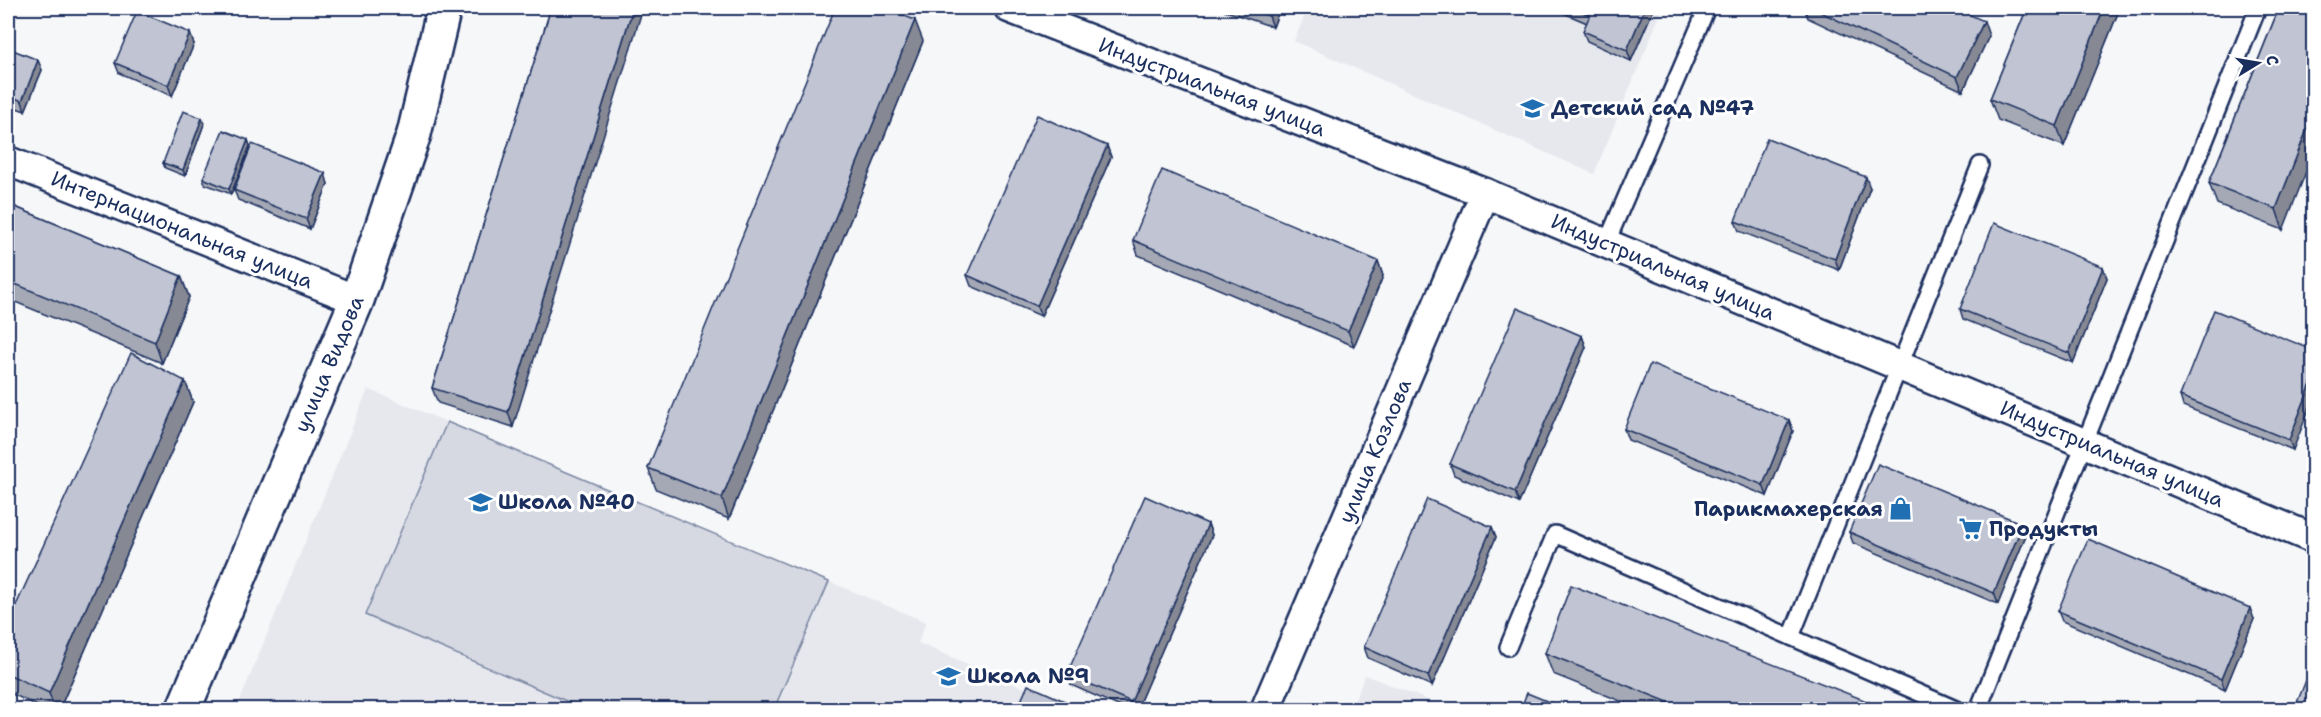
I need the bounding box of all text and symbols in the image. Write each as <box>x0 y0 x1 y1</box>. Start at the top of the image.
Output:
street label: Индустриальная улица <box>1095 31 1329 143</box>
north arrow <box>2228 33 2288 93</box>
text: С <box>2261 53 2284 67</box>
place label: Детский сад №47 <box>1551 94 1755 122</box>
school or university icon: Детский сад №47 <box>1520 95 1546 121</box>
street label: Интернациональная улица <box>47 165 317 295</box>
street label: Индустриальная улица <box>1547 207 1779 327</box>
street label: улица Видова <box>288 291 370 437</box>
street label: улица Козлова <box>1332 374 1418 528</box>
street label: Индустриальная улица <box>1996 394 2228 514</box>
place label: Школа №40 <box>498 488 635 516</box>
school or university icon: Школа №40 <box>467 489 493 515</box>
place label: Парикмахерская <box>1694 495 1883 523</box>
shop icon: Парикмахерская <box>1888 496 1914 522</box>
place label: Продукты <box>1989 515 2098 543</box>
supermarket icon: Продукты <box>1958 516 1984 542</box>
place label: Школа №9 <box>967 662 1089 690</box>
school or university icon: Школа №9 <box>936 663 962 689</box>

